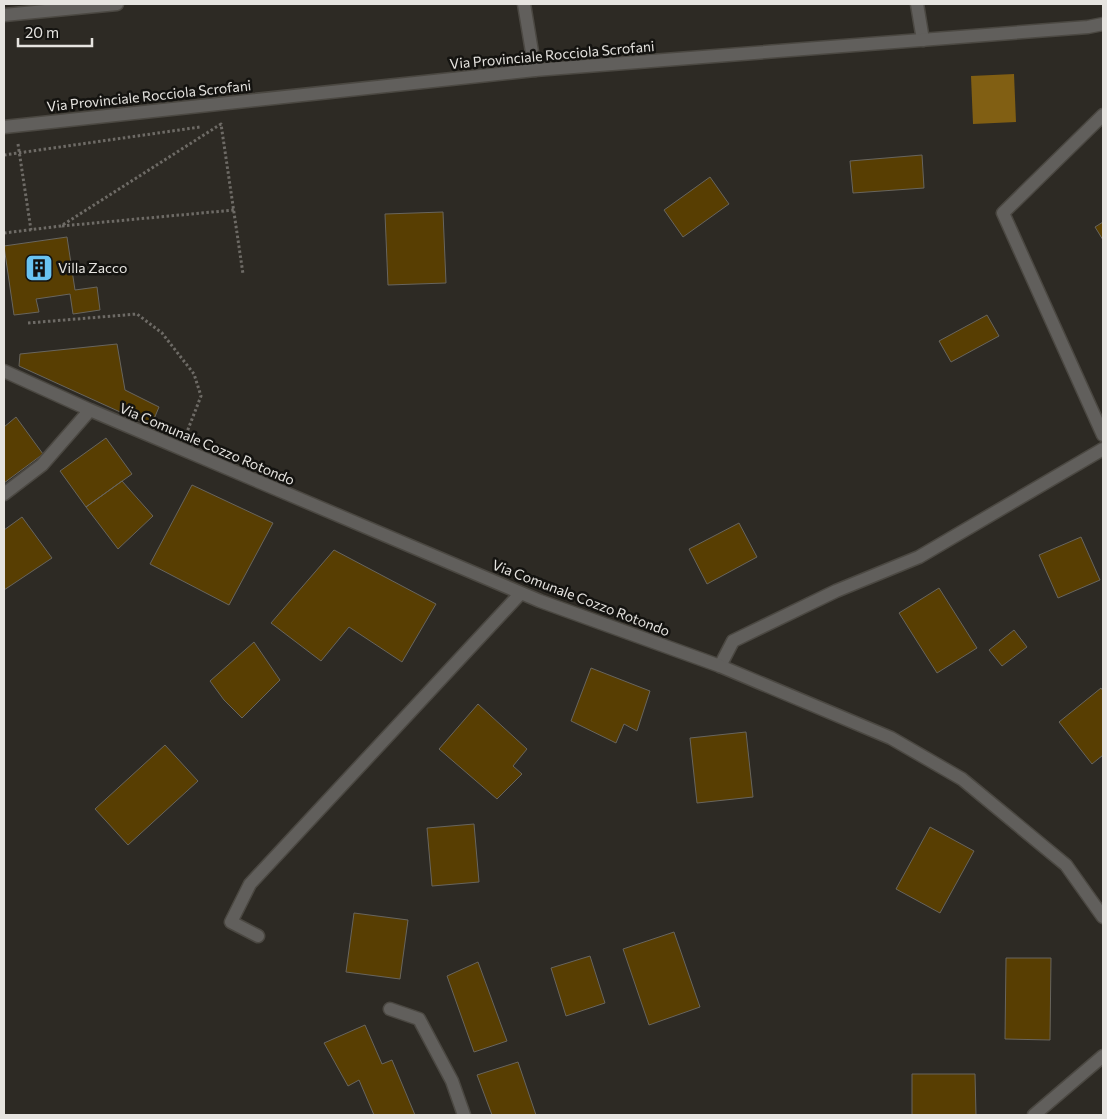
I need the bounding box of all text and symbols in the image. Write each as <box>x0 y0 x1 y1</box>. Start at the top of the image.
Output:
scale bar <box>18 15 91 47</box>
text: 20 m <box>25 23 59 41</box>
street label: Via Provinciale Rocciola Scrofani <box>449 37 655 72</box>
street label: Via Provinciale Rocciola Scrofani <box>46 76 252 115</box>
building icon: Villa Zacco <box>24 253 54 283</box>
place label: Villa Zacco <box>58 259 127 276</box>
street label: Via Comunale Cozzo Rotondo <box>117 399 297 488</box>
street label: Via Comunale Cozzo Rotondo <box>490 556 672 639</box>

